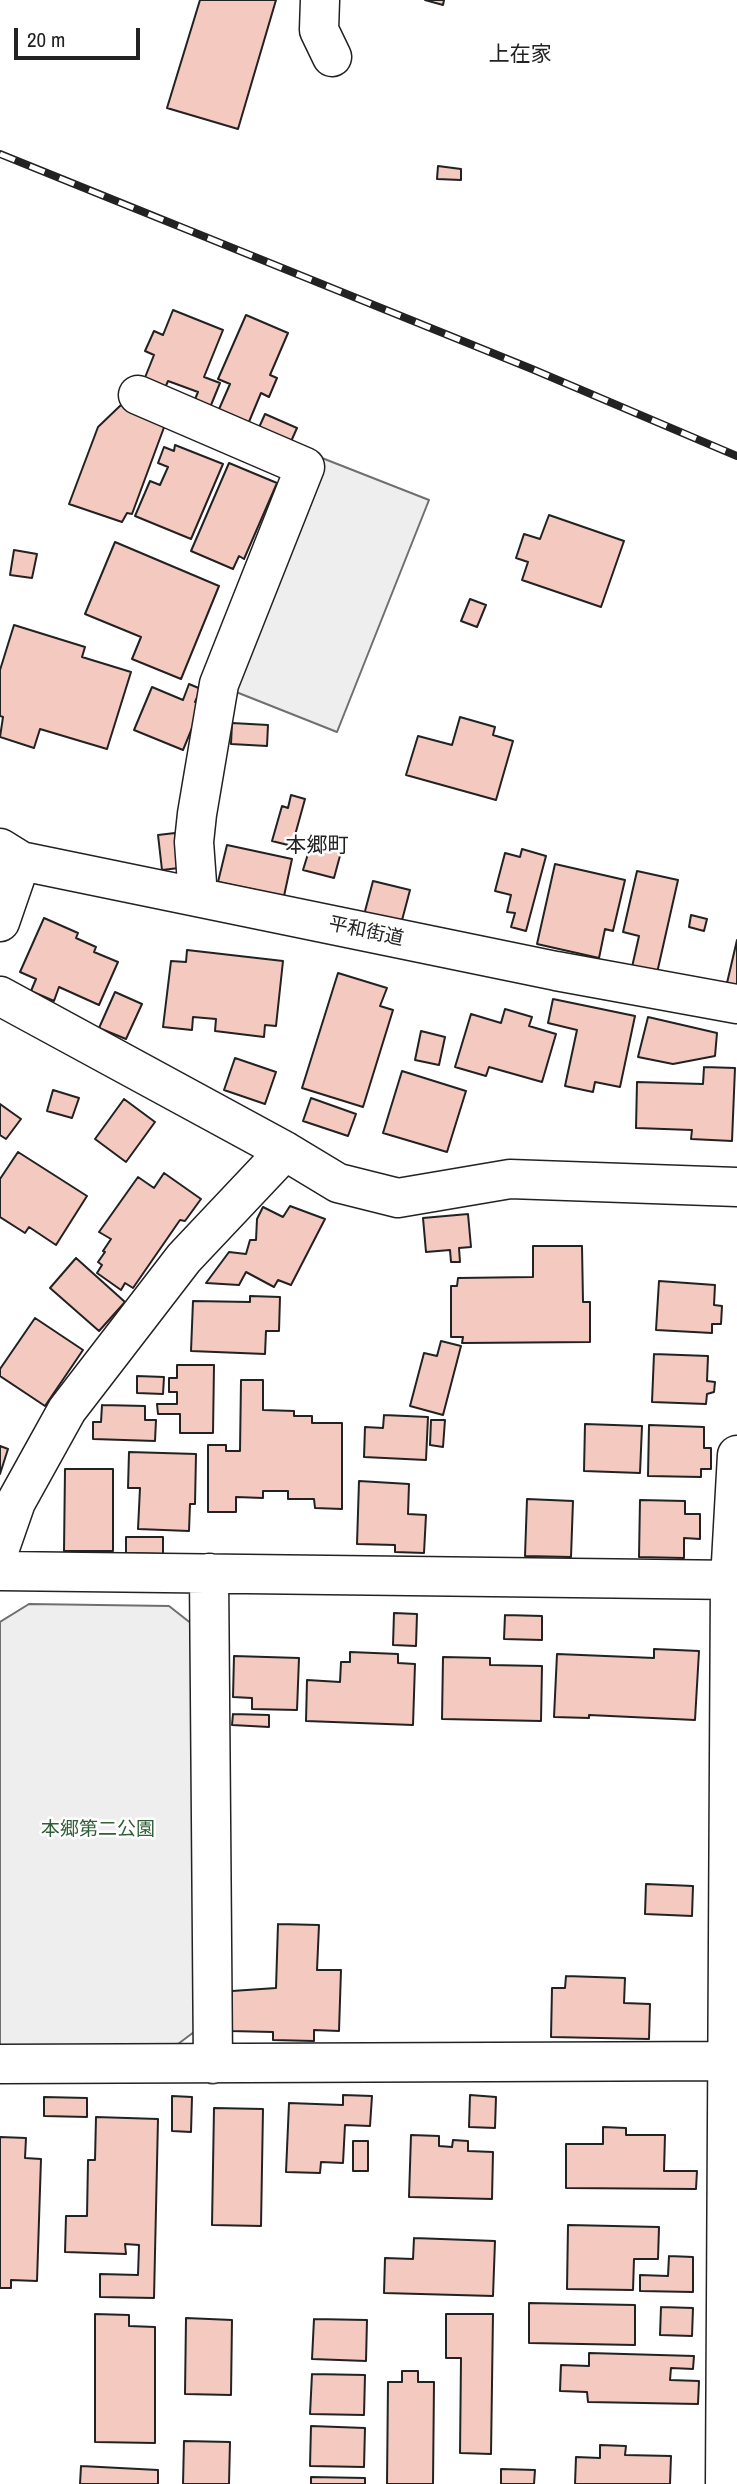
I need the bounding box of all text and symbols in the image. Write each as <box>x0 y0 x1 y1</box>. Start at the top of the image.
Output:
scale bar <box>18 14 144 58</box>
text: 20 m <box>27 25 65 54</box>
district label: 上在家 <box>489 42 551 68</box>
district label: 本郷町 <box>286 833 348 859</box>
street label: 平和街道 <box>326 913 406 951</box>
park label: 本郷第二公園 <box>41 1819 155 1841</box>

